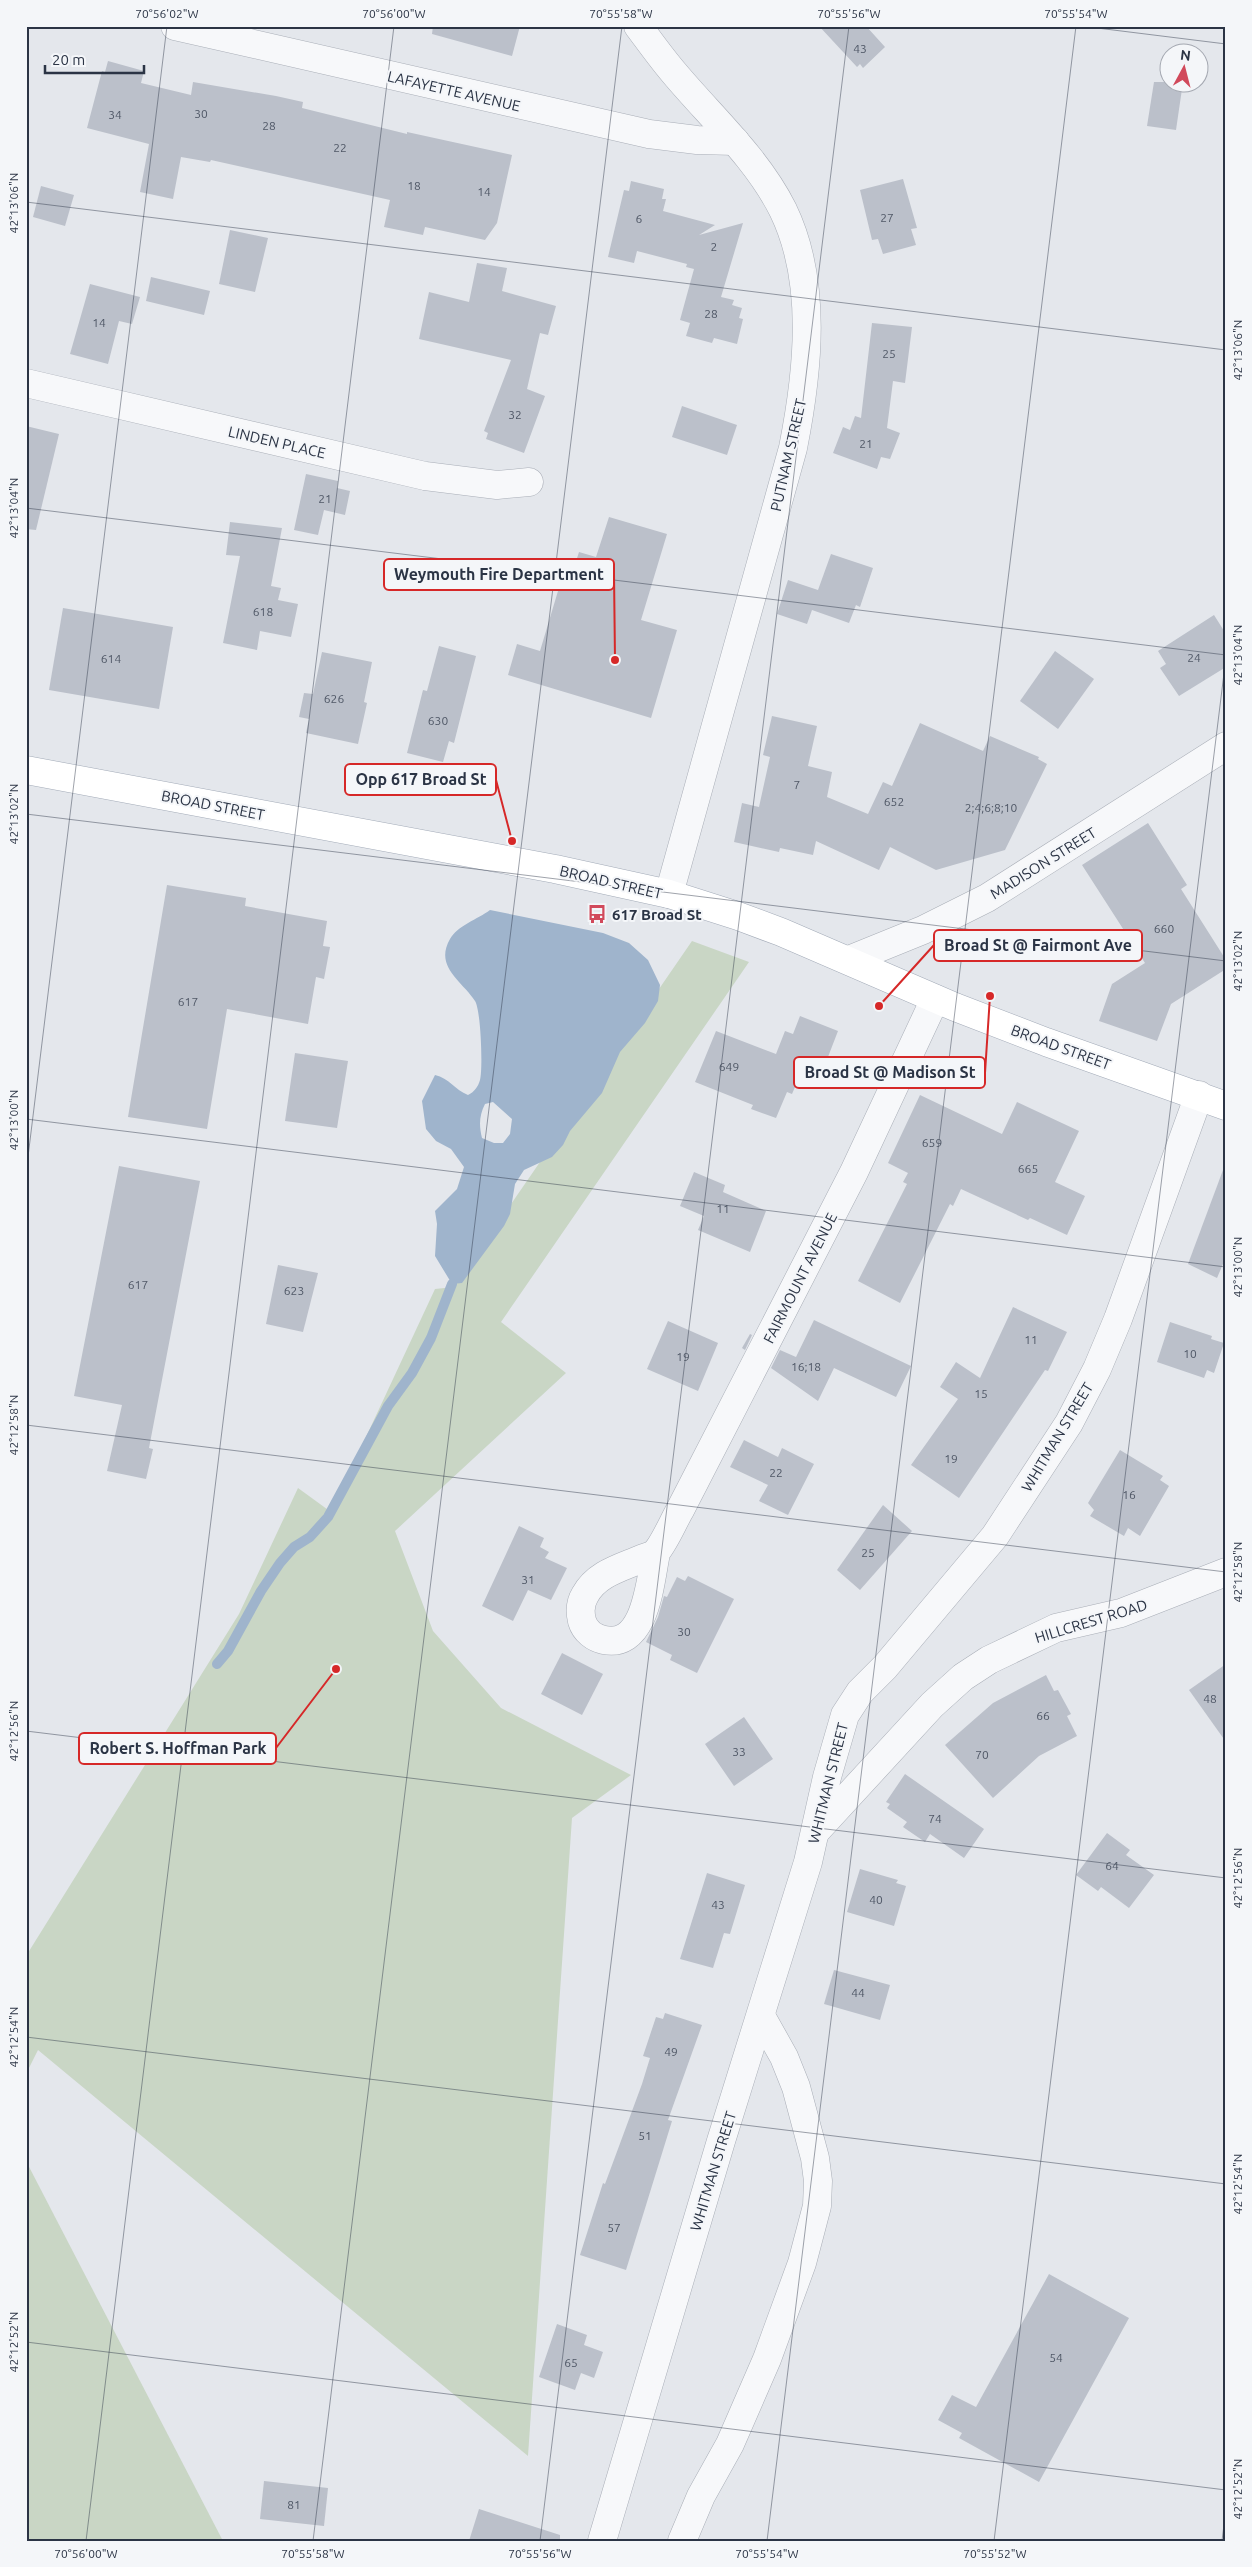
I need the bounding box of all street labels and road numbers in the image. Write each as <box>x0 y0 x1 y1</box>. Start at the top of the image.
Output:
street label: LAFAYETTE AVENUE <box>386 67 522 115</box>
street label: PUTNAM STREET <box>767 396 809 513</box>
street label: LINDEN PLACE <box>227 423 327 461</box>
street label: BROAD STREET <box>160 787 267 823</box>
street label: MADISON STREET <box>987 823 1100 902</box>
street label: BROAD STREET <box>558 862 665 902</box>
street label: BROAD STREET <box>1009 1021 1114 1073</box>
street label: FAIRMOUNT AVENUE <box>760 1210 840 1346</box>
street label: WHITMAN STREET <box>1018 1379 1097 1495</box>
street label: HILLCREST ROAD <box>1033 1596 1149 1646</box>
street label: WHITMAN STREET <box>805 1720 851 1845</box>
street label: WHITMAN STREET <box>687 2109 739 2233</box>

